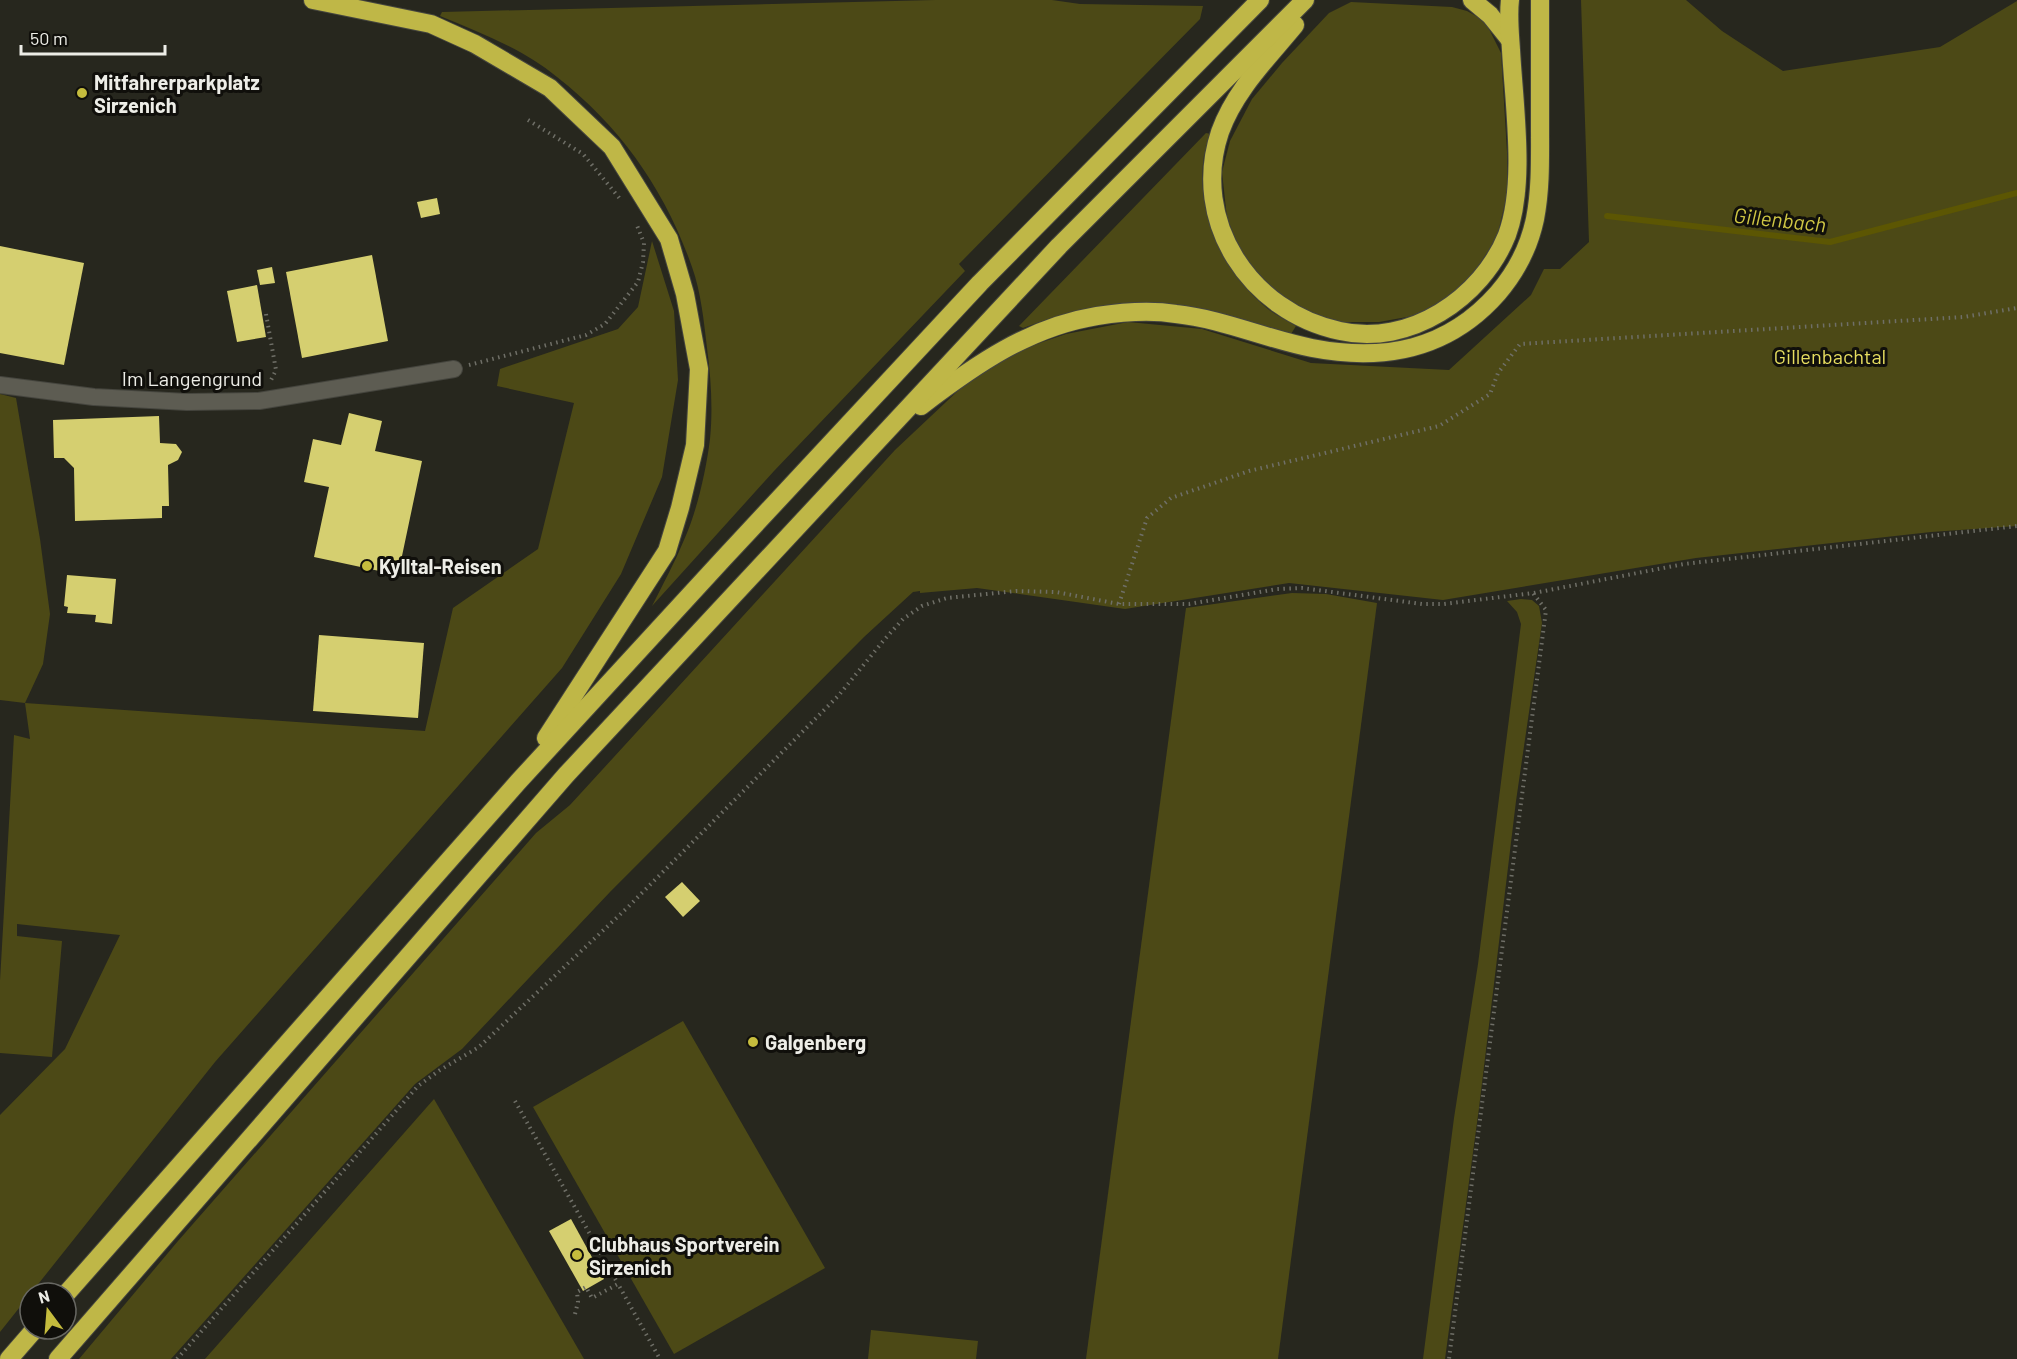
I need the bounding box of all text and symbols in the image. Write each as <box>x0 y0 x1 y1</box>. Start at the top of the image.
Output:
scale bar <box>21 18 165 56</box>
text: 50 m <box>30 27 68 49</box>
place label: Mitfahrerparkplatz Sirzenich <box>94 70 260 117</box>
marker: Mitfahrerparkplatz Sirzenich <box>75 86 89 100</box>
water label: Gillenbach <box>1733 202 1827 236</box>
park label: Gillenbachtal <box>1774 344 1886 368</box>
street label: Im Langengrund <box>122 366 262 390</box>
place label: Kylltal-Reisen <box>379 554 502 578</box>
marker: Kylltal-Reisen <box>360 559 374 573</box>
place label: Galgenberg <box>765 1030 866 1054</box>
marker: Galgenberg <box>746 1035 760 1049</box>
place label: Clubhaus Sportverein Sirzenich <box>589 1232 779 1279</box>
marker: Clubhaus Sportverein Sirzenich <box>570 1248 584 1262</box>
north arrow <box>18 1281 78 1341</box>
text: N <box>36 1286 51 1307</box>

